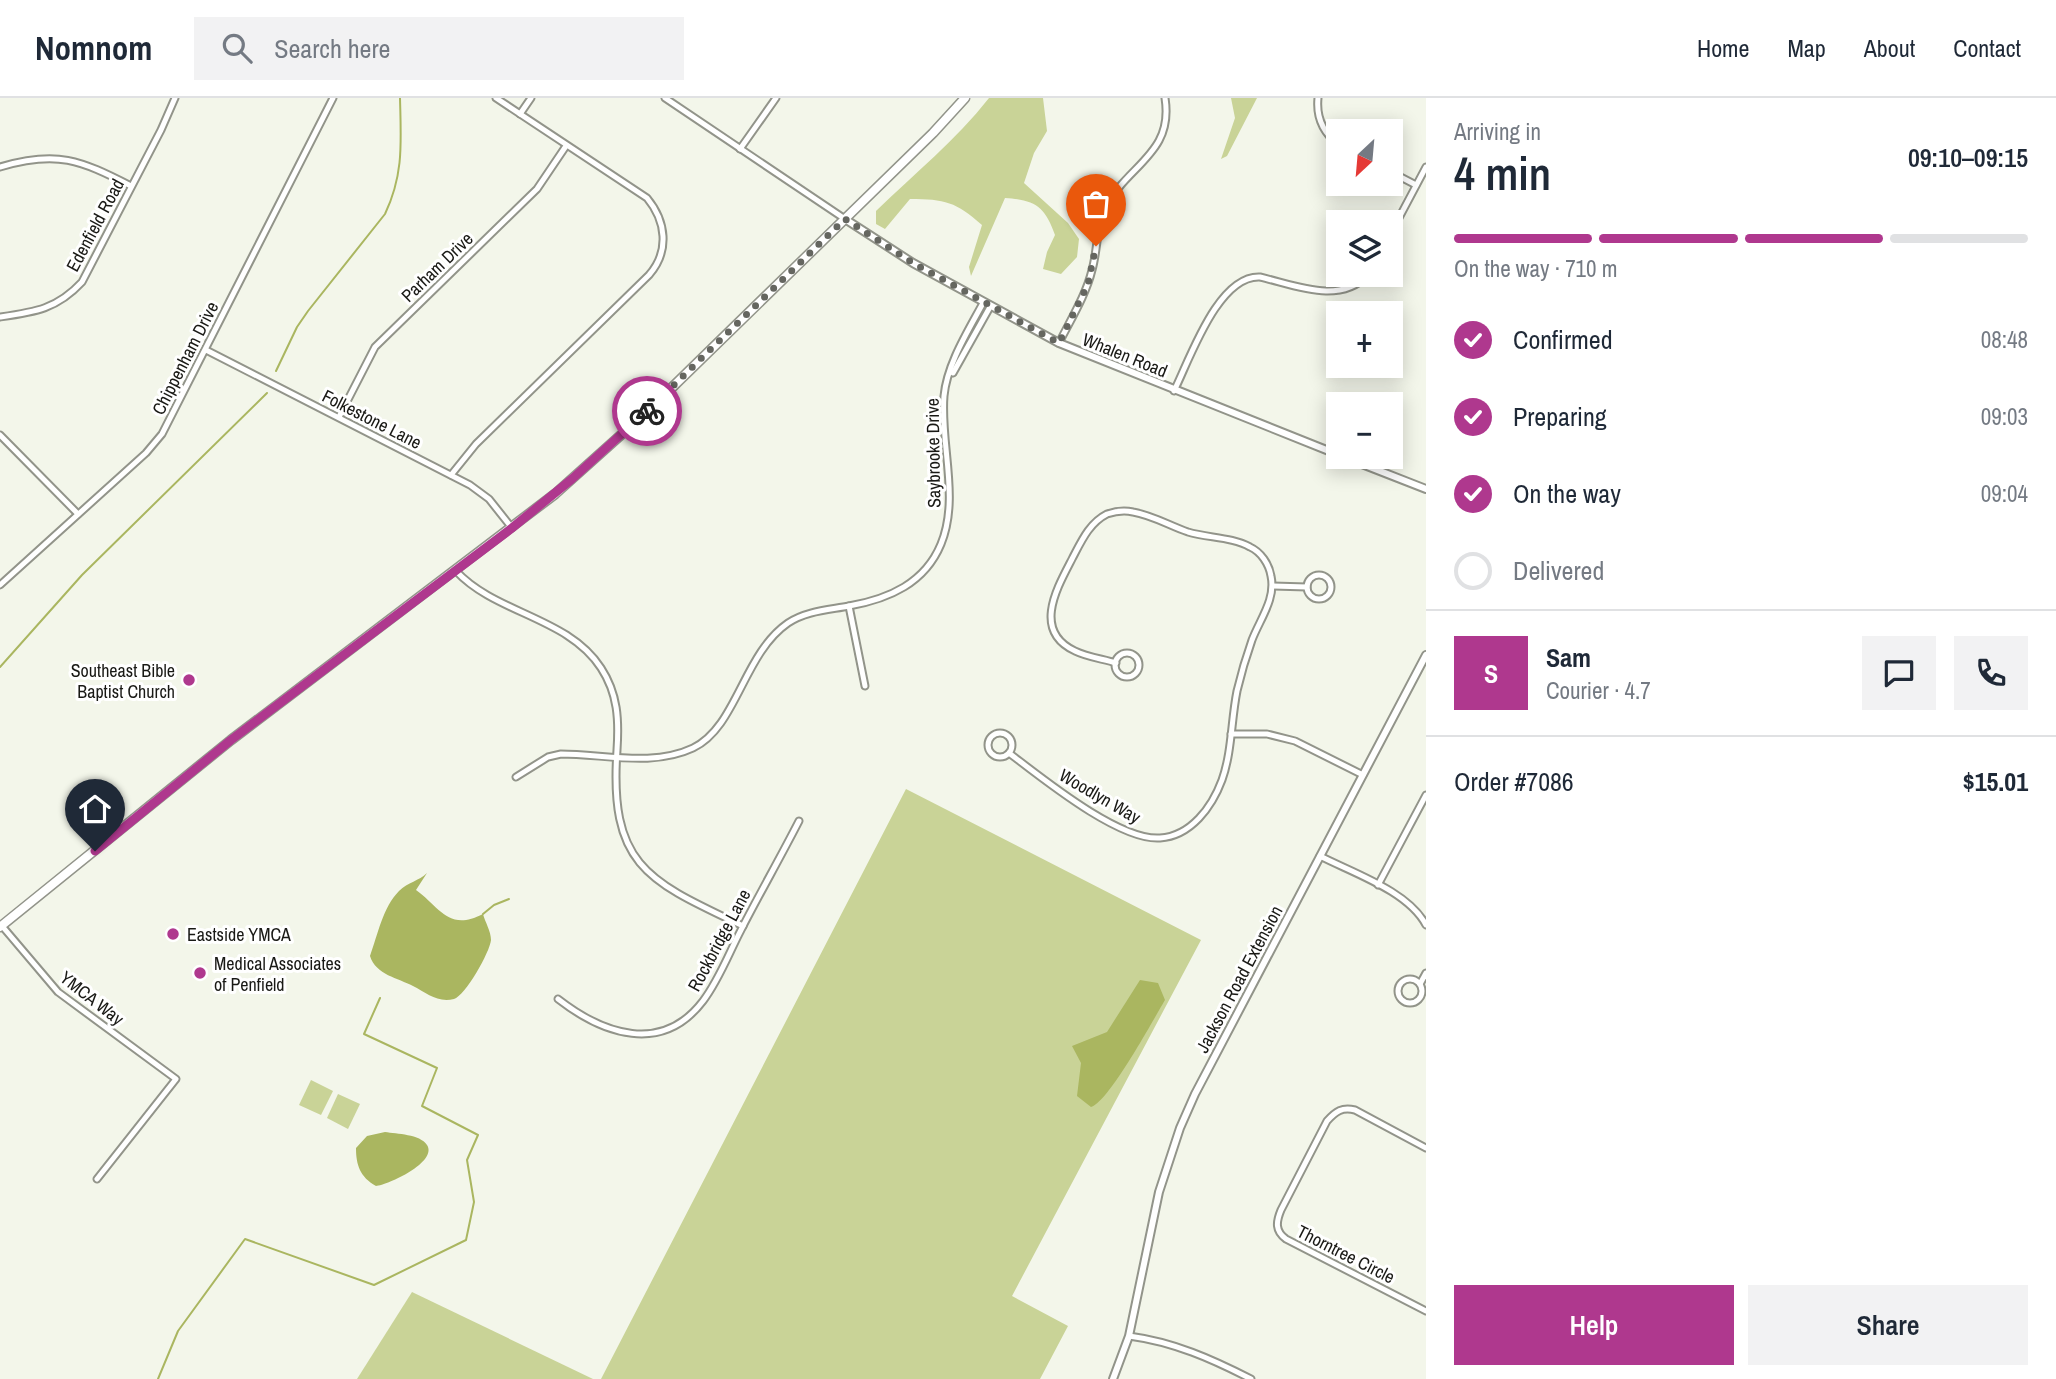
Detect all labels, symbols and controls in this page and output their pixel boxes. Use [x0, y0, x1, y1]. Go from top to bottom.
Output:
search box [194, 17, 684, 80]
text: Nomnom [35, 26, 152, 70]
icon: search [218, 29, 256, 67]
text: Search here [274, 31, 390, 66]
text: Home [1697, 32, 1749, 64]
text: Map [1787, 32, 1826, 64]
text: About [1864, 32, 1915, 64]
text: Contact [1953, 32, 2021, 64]
text: Arriving in [1454, 116, 1541, 147]
north arrow [1326, 119, 1404, 196]
map controls [1326, 119, 1403, 469]
text: 09:10–09:15 [1908, 140, 2028, 175]
text: 4 min [1454, 142, 1551, 204]
street label: Edenfield Road [60, 174, 130, 276]
pin [1066, 174, 1126, 246]
icon: bag [1077, 185, 1115, 223]
button: layers [1326, 210, 1403, 287]
street label: Parham Drive [396, 226, 478, 308]
text: On the way · 710 m [1454, 253, 1618, 284]
street label: Chippenham Drive [146, 297, 224, 419]
button: + [1326, 301, 1403, 378]
icon: check [1454, 321, 1492, 359]
text: Confirmed [1513, 322, 1613, 357]
text: 08:48 [1981, 324, 2028, 355]
street label: Whalen Road [1079, 327, 1171, 383]
courier [612, 376, 682, 446]
street label: Folkestone Lane [318, 383, 426, 455]
icon: bike [628, 392, 666, 430]
button: − [1326, 392, 1403, 469]
street label: Saybrooke Drive [920, 398, 946, 508]
icon: check [1454, 398, 1492, 436]
text: Preparing [1513, 399, 1607, 434]
text: 09:03 [1981, 401, 2028, 432]
icon: check [1454, 475, 1492, 513]
text: On the way [1513, 476, 1621, 511]
text: 09:04 [1981, 478, 2028, 509]
text: Delivered [1513, 553, 1604, 588]
button: chat [1862, 636, 1936, 710]
button: phone [1954, 636, 2028, 710]
text: Sam [1546, 640, 1591, 675]
text: S [1484, 656, 1498, 691]
place label: Southeast Bible Baptist Church [71, 658, 175, 704]
marker: Southeast Bible Baptist Church [181, 672, 197, 688]
text: Courier · 4.7 [1546, 675, 1651, 706]
street label: Woodlyn Way [1055, 763, 1146, 830]
text: Order #7086 [1454, 764, 1574, 799]
text: $15.01 [1963, 764, 2028, 799]
pin [65, 779, 125, 851]
icon: home [76, 790, 114, 828]
street label: Rockbridge Lane [682, 885, 756, 995]
street label: Jackson Road Extension [1190, 901, 1288, 1057]
place label: Eastside YMCA [187, 922, 291, 947]
marker: Eastside YMCA [165, 926, 181, 942]
place label: Medical Associates of Penfield [214, 951, 341, 997]
street label: YMCA Way [55, 965, 130, 1031]
marker: Medical Associates of Penfield [192, 965, 208, 981]
street label: Thorntree Circle [1293, 1219, 1399, 1289]
button: Help [1454, 1285, 1734, 1365]
button: Share [1748, 1285, 2028, 1365]

